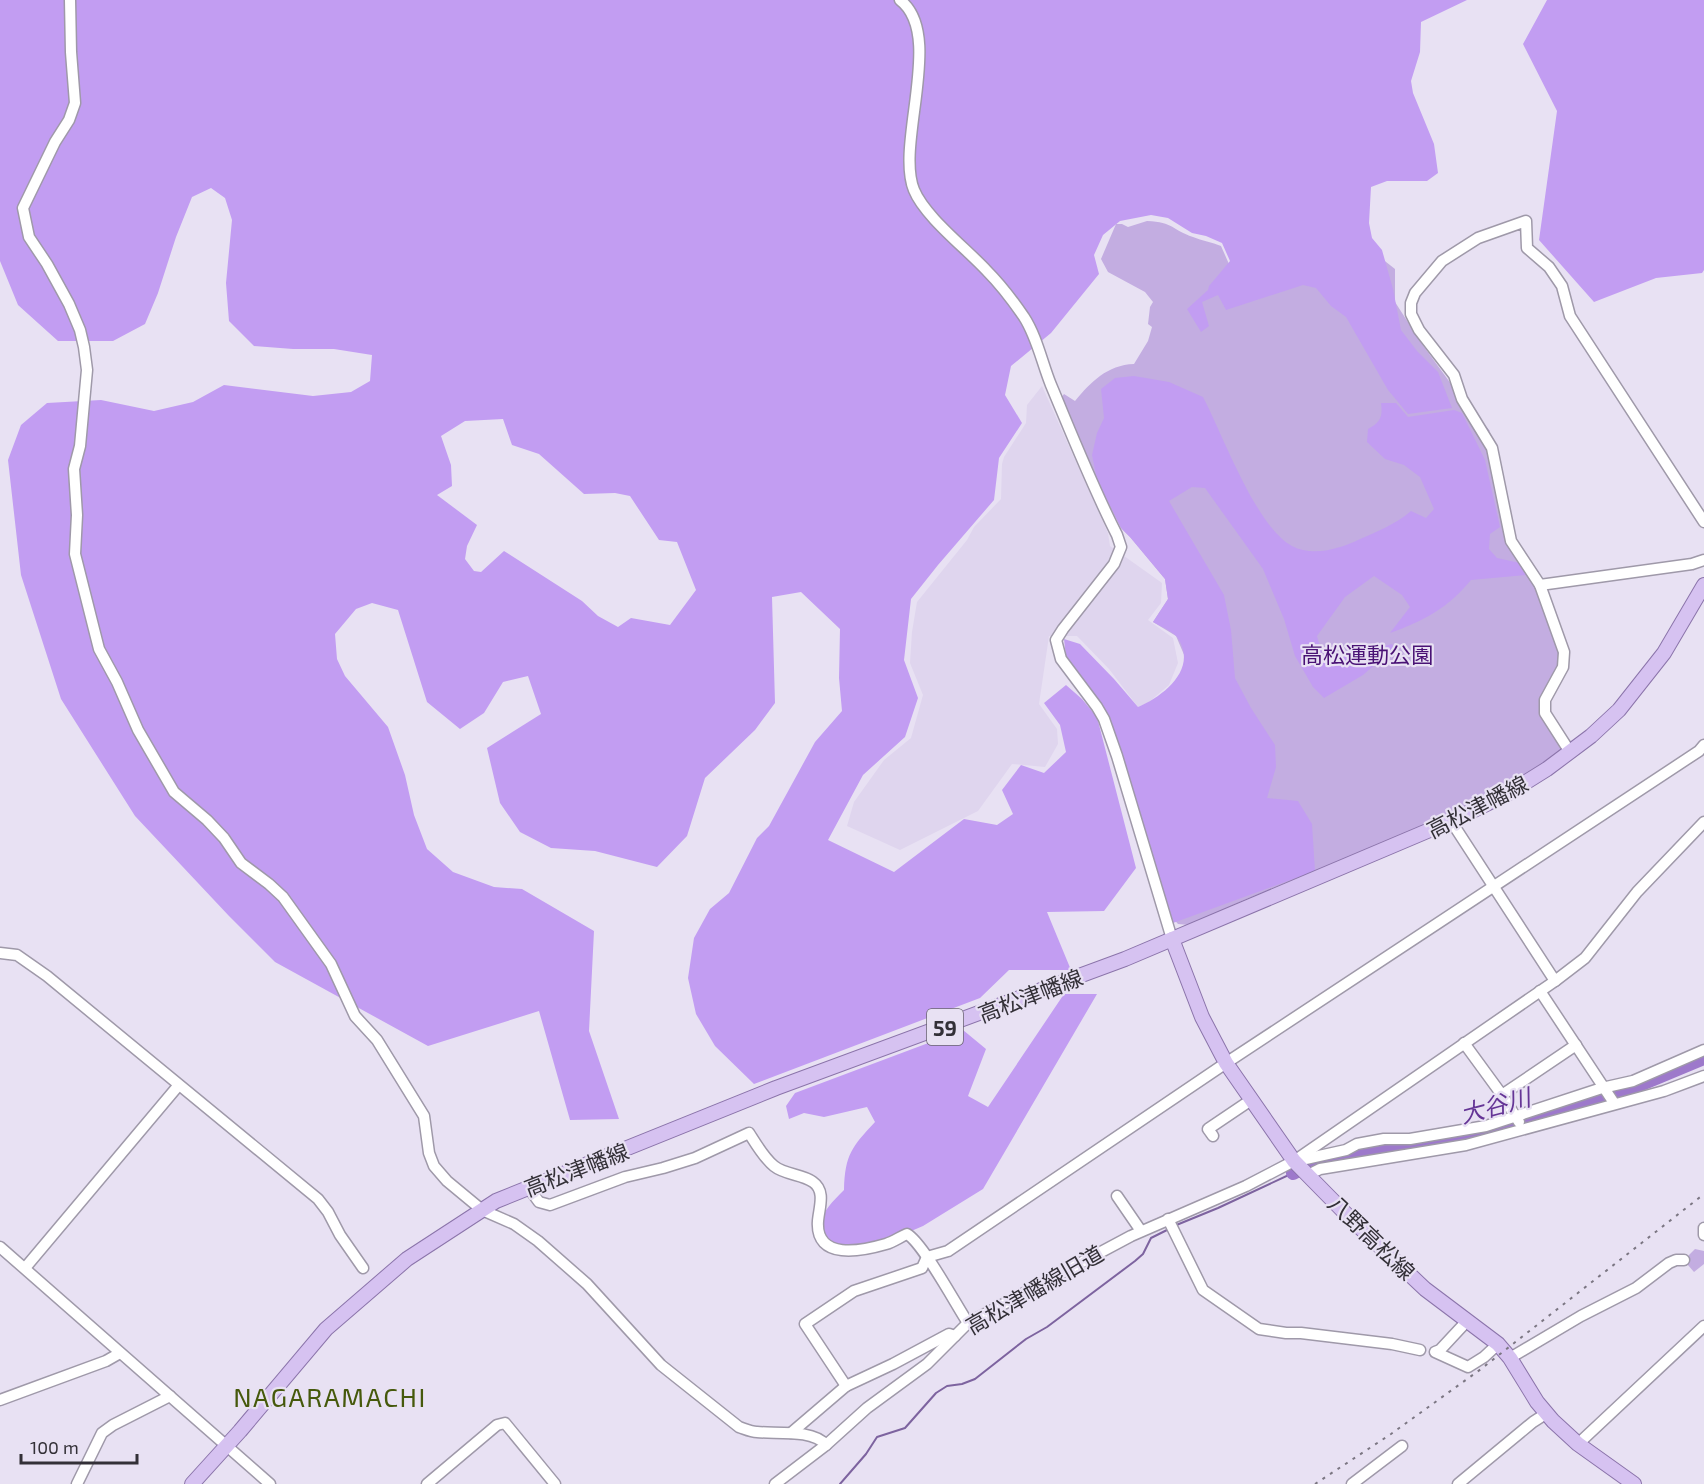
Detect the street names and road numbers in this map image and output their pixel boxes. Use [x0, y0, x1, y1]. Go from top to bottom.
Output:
street label: 高松津幡線 [1422, 769, 1532, 843]
street label: 高松津幡線 [974, 963, 1086, 1027]
road number: 59 [927, 1009, 963, 1045]
street label: 高松津幡線 [520, 1137, 632, 1201]
street label: 八野高松線 [1323, 1189, 1421, 1285]
street label: 高松津幡線旧道 [961, 1239, 1107, 1339]

